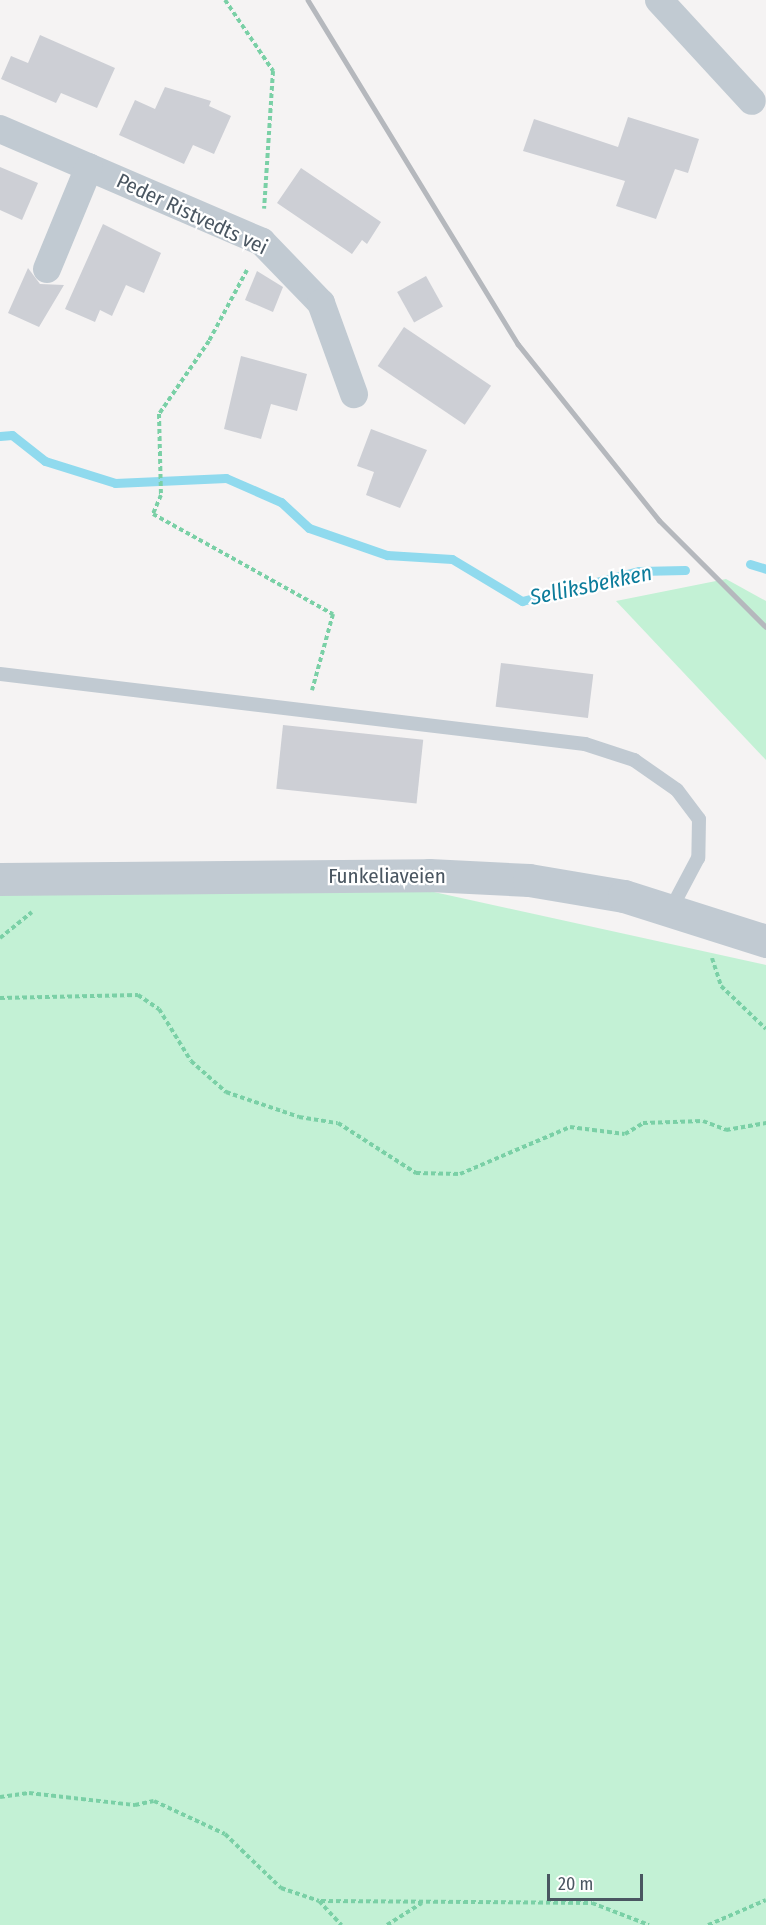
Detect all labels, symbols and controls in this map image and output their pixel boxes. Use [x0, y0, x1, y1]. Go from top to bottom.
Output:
street label: Peder Ristvedts vei [112, 168, 272, 260]
water label: Selliksbekken [528, 559, 654, 611]
street label: Funkeliaveien [328, 863, 446, 889]
scale bar [550, 1862, 646, 1900]
text: 20 m [558, 1873, 593, 1895]

